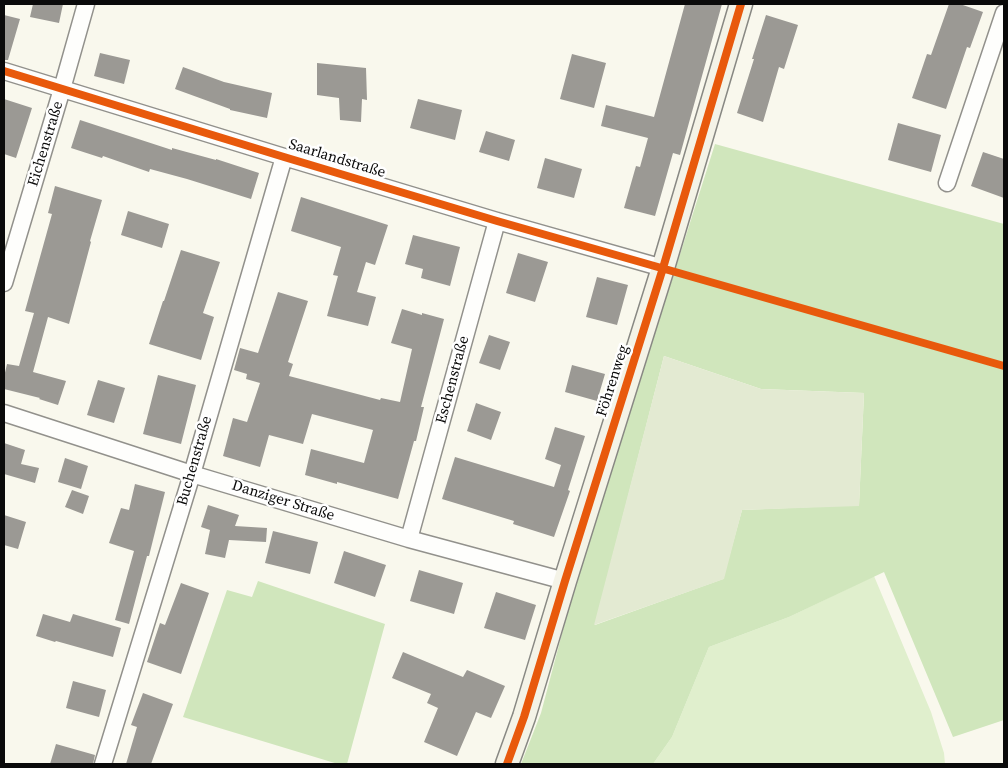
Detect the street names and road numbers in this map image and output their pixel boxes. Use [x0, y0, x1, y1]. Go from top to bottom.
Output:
street label: Eichenstraße [25, 99, 67, 189]
street label: Saarlandstraße [286, 136, 388, 182]
street label: Eschenstraße [433, 334, 473, 426]
street label: Föhrenweg [593, 343, 633, 419]
street label: Buchenstraße [174, 414, 216, 508]
street label: Danziger Straße [229, 477, 337, 525]

